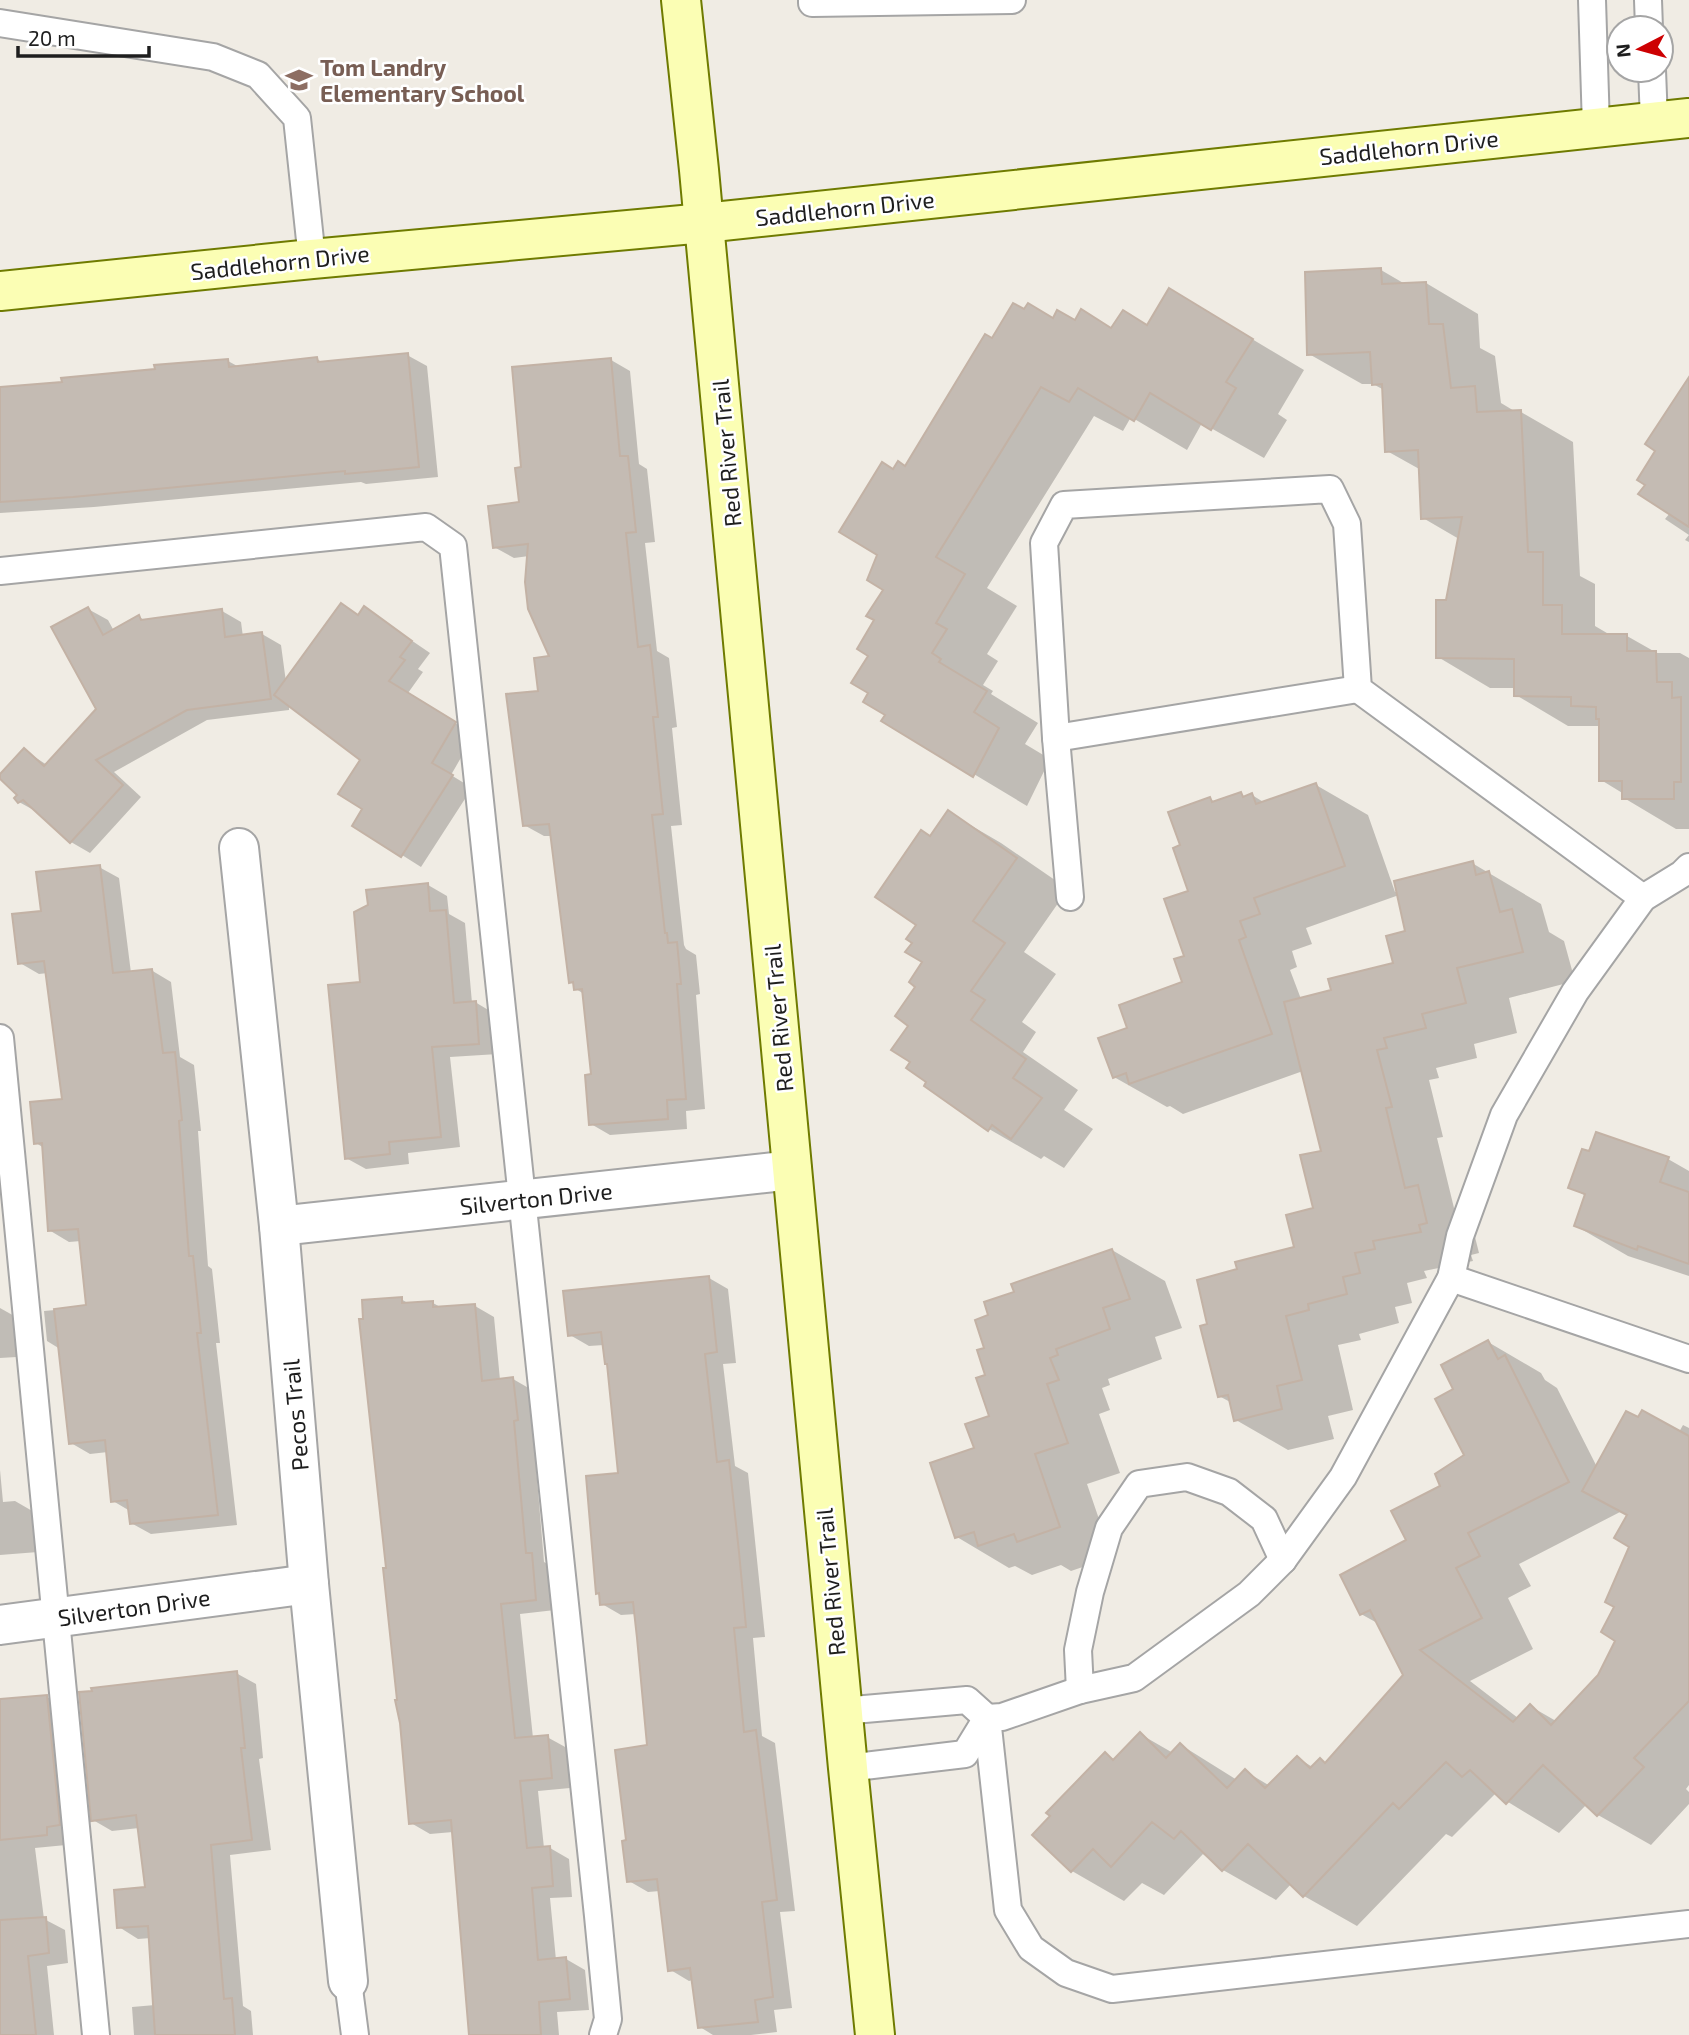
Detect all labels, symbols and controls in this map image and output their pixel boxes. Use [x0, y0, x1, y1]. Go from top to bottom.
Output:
scale bar [18, 14, 149, 58]
north arrow [1605, 14, 1675, 84]
text: 20 m [28, 25, 76, 50]
text: N [1610, 43, 1635, 59]
place label: Tom Landry Elementary School [320, 53, 525, 107]
school or university icon: Tom Landry Elementary School [284, 65, 314, 95]
street label: Saddlehorn Drive [1318, 124, 1500, 170]
street label: Saddlehorn Drive [754, 185, 936, 231]
street label: Saddlehorn Drive [189, 239, 371, 285]
street label: Red River Trail [706, 378, 746, 528]
street label: Red River Trail [758, 943, 798, 1093]
street label: Silverton Drive [458, 1176, 614, 1220]
street label: Pecos Trail [276, 1358, 314, 1472]
street label: Red River Trail [810, 1507, 850, 1657]
street label: Silverton Drive [56, 1582, 212, 1632]

